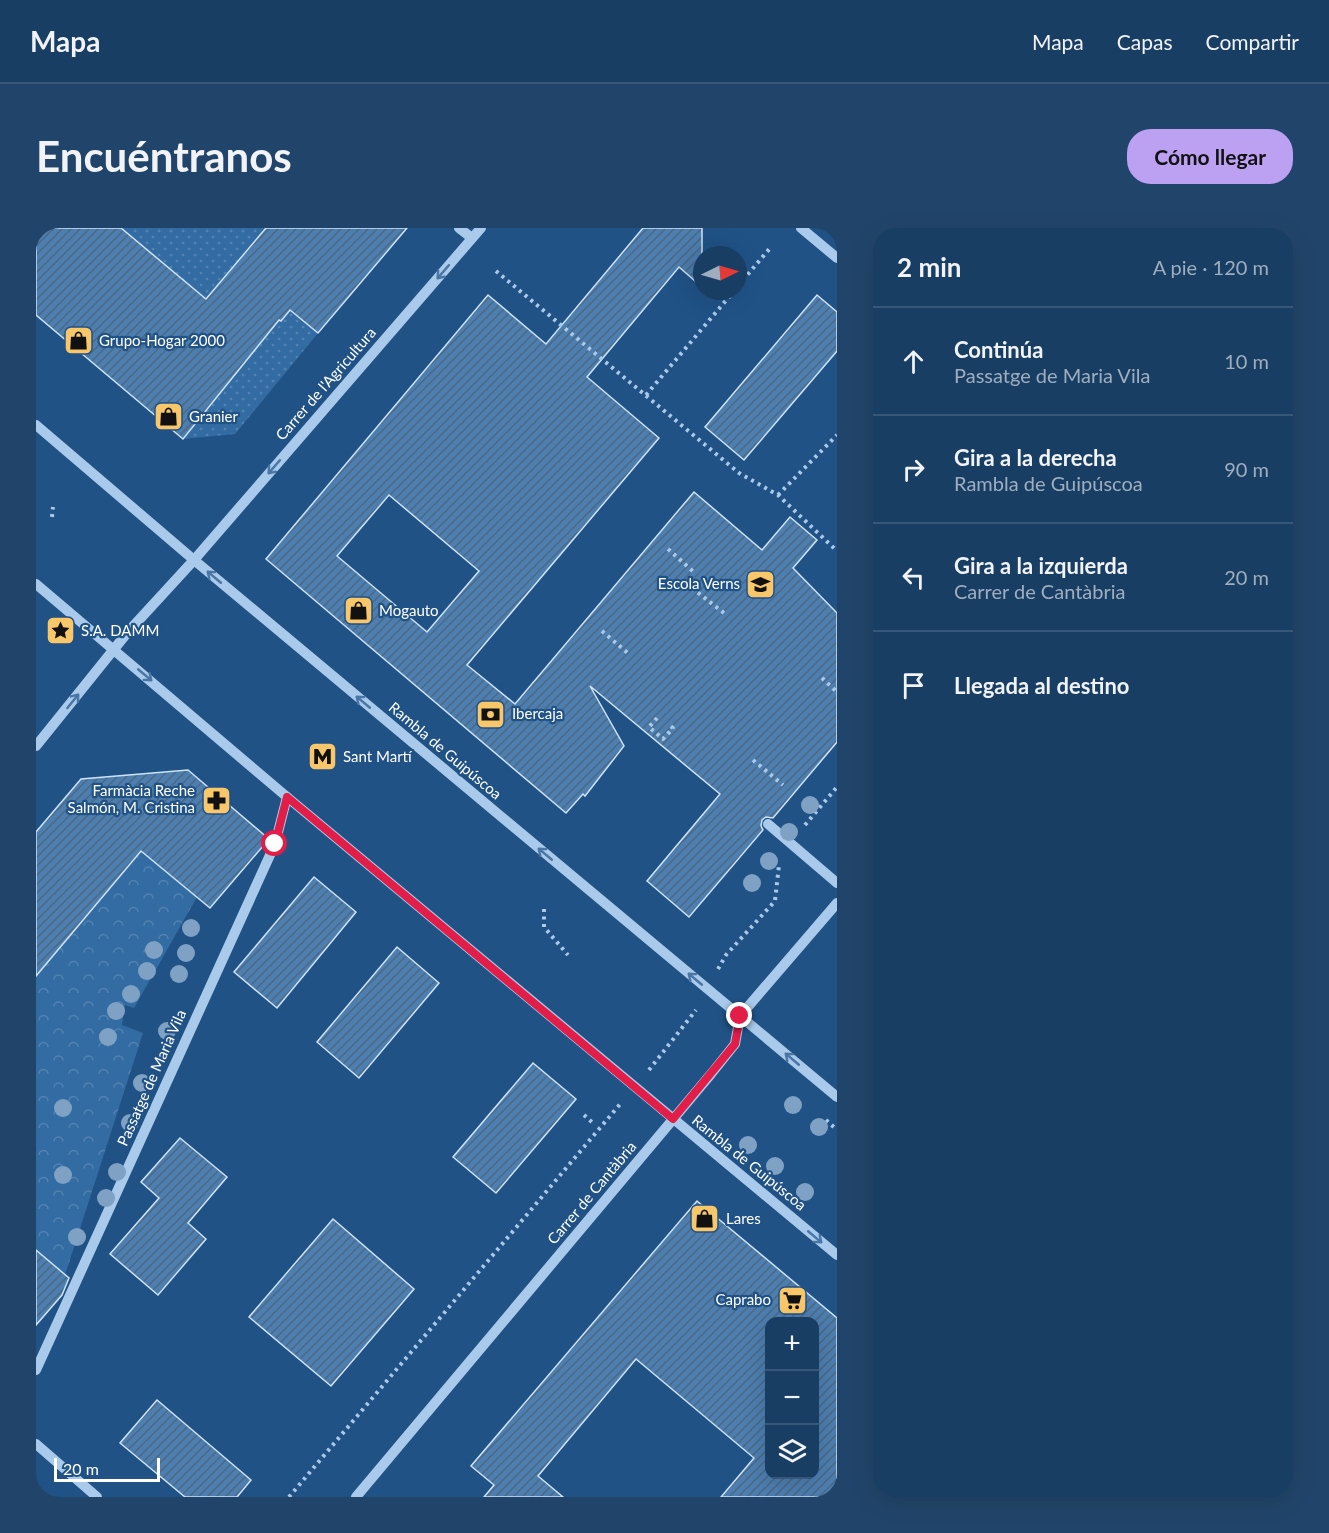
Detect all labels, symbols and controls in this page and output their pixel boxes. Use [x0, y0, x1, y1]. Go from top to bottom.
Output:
text: Mapa [30, 24, 100, 58]
text: Mapa [1032, 29, 1084, 54]
text: Capas [1117, 29, 1173, 54]
text: Compartir [1206, 29, 1299, 54]
button: Cómo llegar [1127, 129, 1293, 184]
text: Encuéntranos [36, 131, 292, 181]
north arrow [693, 246, 747, 300]
text: 2 min [897, 251, 961, 283]
text: A pie · 120 m [1153, 255, 1269, 279]
one-way arrow [436, 264, 450, 279]
street label: Carrer de l'Agricultura [271, 323, 379, 443]
shop icon: Grupo-Hogar 2000 [62, 325, 94, 357]
place label: Grupo-Hogar 2000 [99, 331, 225, 349]
text: Continúa [954, 336, 1043, 363]
icon: ahead [897, 345, 930, 378]
text: 10 m [1224, 349, 1269, 373]
text: Passatge de Maria Vila [954, 363, 1150, 387]
shop icon: Granier [152, 401, 184, 433]
place label: Granier [189, 407, 239, 425]
text: Gira a la derecha [954, 444, 1117, 471]
icon: right [897, 453, 930, 486]
text: 90 m [1224, 457, 1269, 481]
one-way arrow [267, 459, 281, 474]
text: Rambla de Guipúscoa [954, 471, 1143, 495]
text: Gira a la izquierda [954, 552, 1128, 579]
icon: left [897, 561, 930, 594]
text: 20 m [1224, 565, 1269, 589]
school or university icon: Escola Verns [745, 568, 777, 600]
one-way arrow [206, 570, 222, 583]
place label: Escola Verns [658, 574, 740, 592]
text: Carrer de Cantàbria [954, 579, 1126, 603]
shop icon: Mogauto [342, 595, 374, 627]
place label: Mogauto [379, 601, 439, 619]
place icon: S.A. DAMM [44, 615, 76, 647]
place label: S.A. DAMM [81, 621, 159, 639]
one-way arrow [137, 668, 152, 682]
icon: arrive [897, 669, 930, 702]
text: Llegada al destino [954, 672, 1130, 699]
one-way arrow [67, 693, 80, 709]
one-way arrow [356, 695, 371, 709]
street label: Rambla de Guipúscoa [386, 698, 506, 803]
bank icon: Ibercaja [475, 698, 507, 730]
place label: Ibercaja [512, 704, 563, 722]
metro station icon: Sant Martí [306, 741, 338, 773]
place label: Sant Martí [343, 747, 413, 765]
place label: Farmàcia Reche Salmón, M. Cristina [68, 781, 195, 816]
pharmacy icon: Farmàcia Reche Salmón, M. Cristina [200, 784, 232, 816]
route start [261, 830, 287, 856]
one-way arrow [537, 847, 553, 860]
one-way arrow [688, 972, 703, 986]
route end [726, 1002, 752, 1028]
street label: Passatge de Maria Vila [113, 1007, 189, 1149]
one-way arrow [784, 1053, 800, 1066]
street label: Rambla de Guipúscoa [689, 1111, 810, 1214]
street label: Carrer de Cantàbria [543, 1137, 639, 1247]
shop icon: Lares [689, 1203, 721, 1235]
place label: Lares [726, 1209, 761, 1227]
one-way arrow [807, 1230, 823, 1243]
supermarket icon: Caprabo [776, 1284, 808, 1316]
place label: Caprabo [715, 1290, 771, 1308]
map controls [765, 1317, 819, 1479]
button: + [765, 1317, 819, 1371]
button: − [765, 1371, 819, 1425]
button: layers [765, 1425, 819, 1479]
scale bar [54, 1455, 160, 1482]
text: 20 m [63, 1459, 99, 1478]

